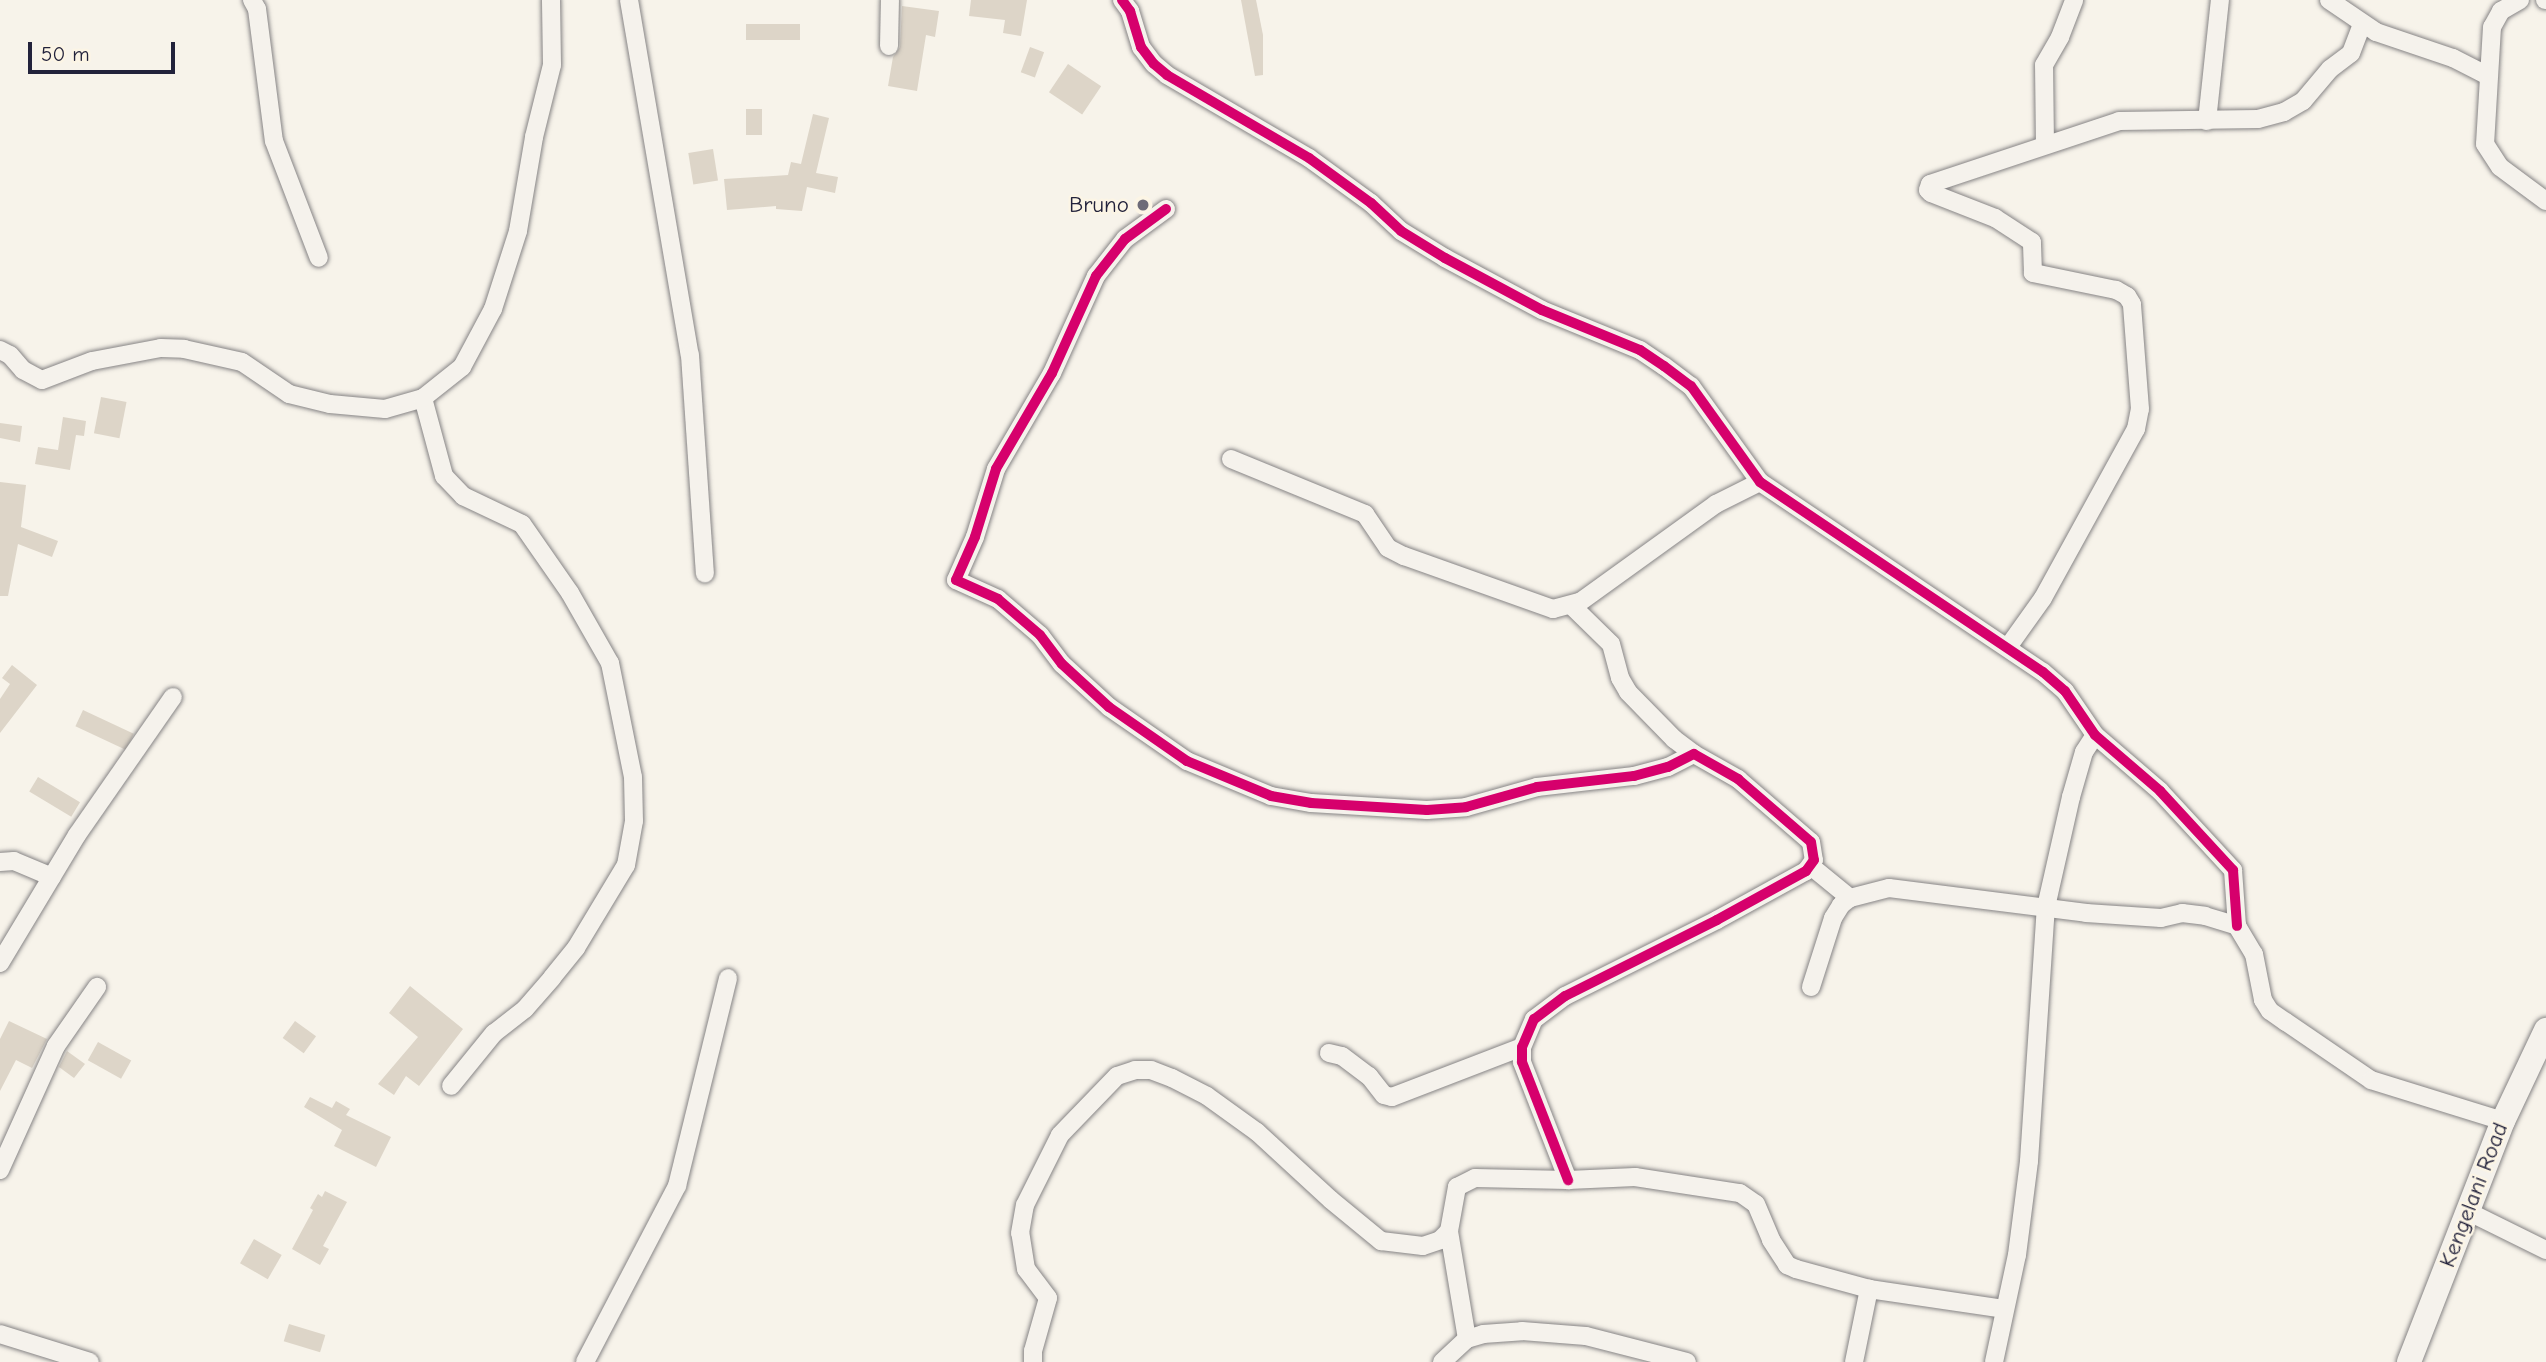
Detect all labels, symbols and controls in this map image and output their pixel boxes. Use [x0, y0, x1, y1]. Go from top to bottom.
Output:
scale bar [32, 28, 178, 72]
text: 50 m [41, 42, 90, 66]
place label: Bruno [1069, 191, 1129, 219]
marker: Bruno [1135, 197, 1151, 213]
street label: Kengelani Road [2434, 1119, 2514, 1271]

